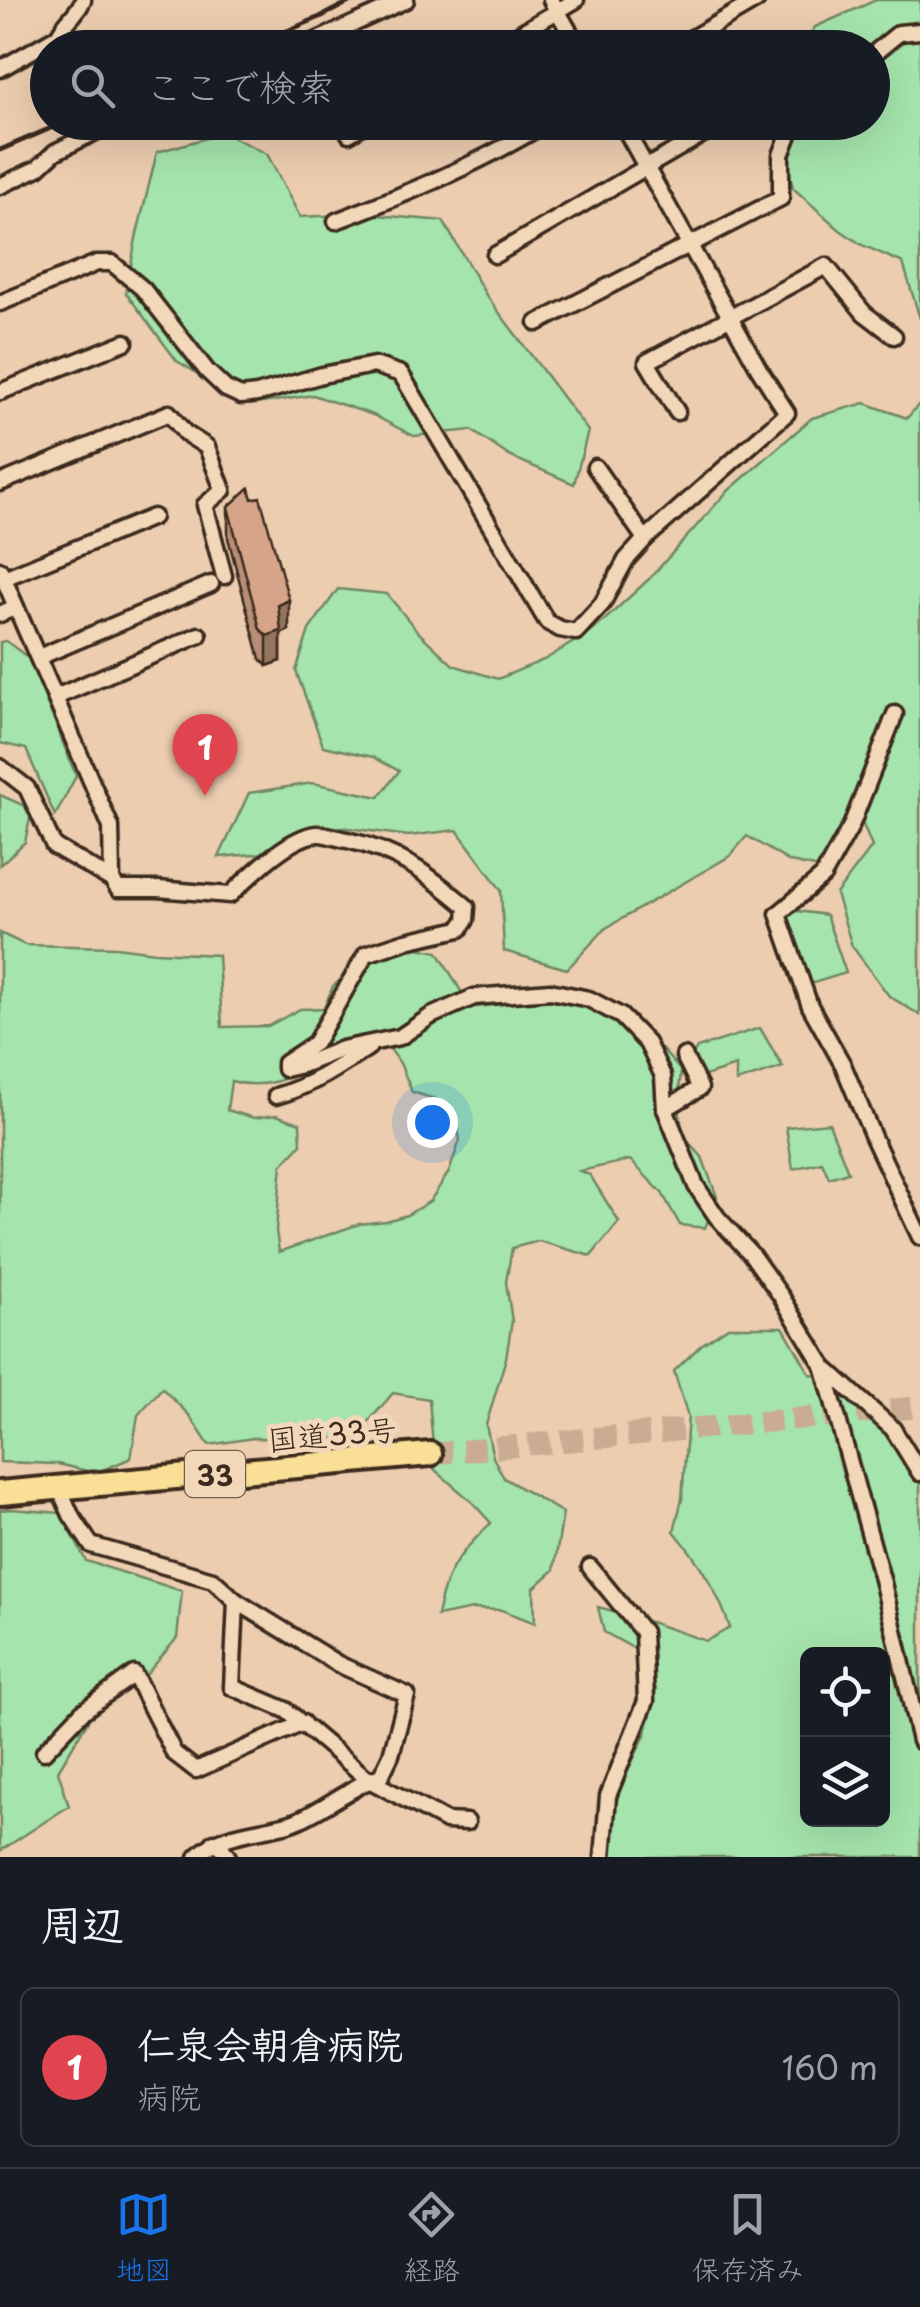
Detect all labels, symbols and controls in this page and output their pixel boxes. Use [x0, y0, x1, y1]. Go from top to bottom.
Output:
search box [30, 30, 890, 140]
text: ここで検索 [145, 57, 335, 114]
icon: search [65, 58, 120, 113]
pin: 1 [172, 714, 238, 796]
your location [407, 1097, 458, 1148]
street label: 国道33号 [266, 1405, 398, 1461]
road number: 33 [185, 1451, 245, 1497]
map controls [800, 1647, 890, 1827]
button: locate [800, 1647, 890, 1737]
button: layers [800, 1737, 890, 1827]
text: 周辺 [40, 1891, 124, 1954]
text: 仁泉会朝倉病院 [137, 2015, 403, 2072]
text: 1 [67, 2043, 82, 2091]
text: 160 m [782, 2043, 878, 2091]
text: 病院 [137, 2072, 201, 2120]
tab: 地図 [116, 2187, 172, 2290]
tab: 経路 [404, 2187, 460, 2290]
tab: 保存済み [692, 2187, 804, 2290]

